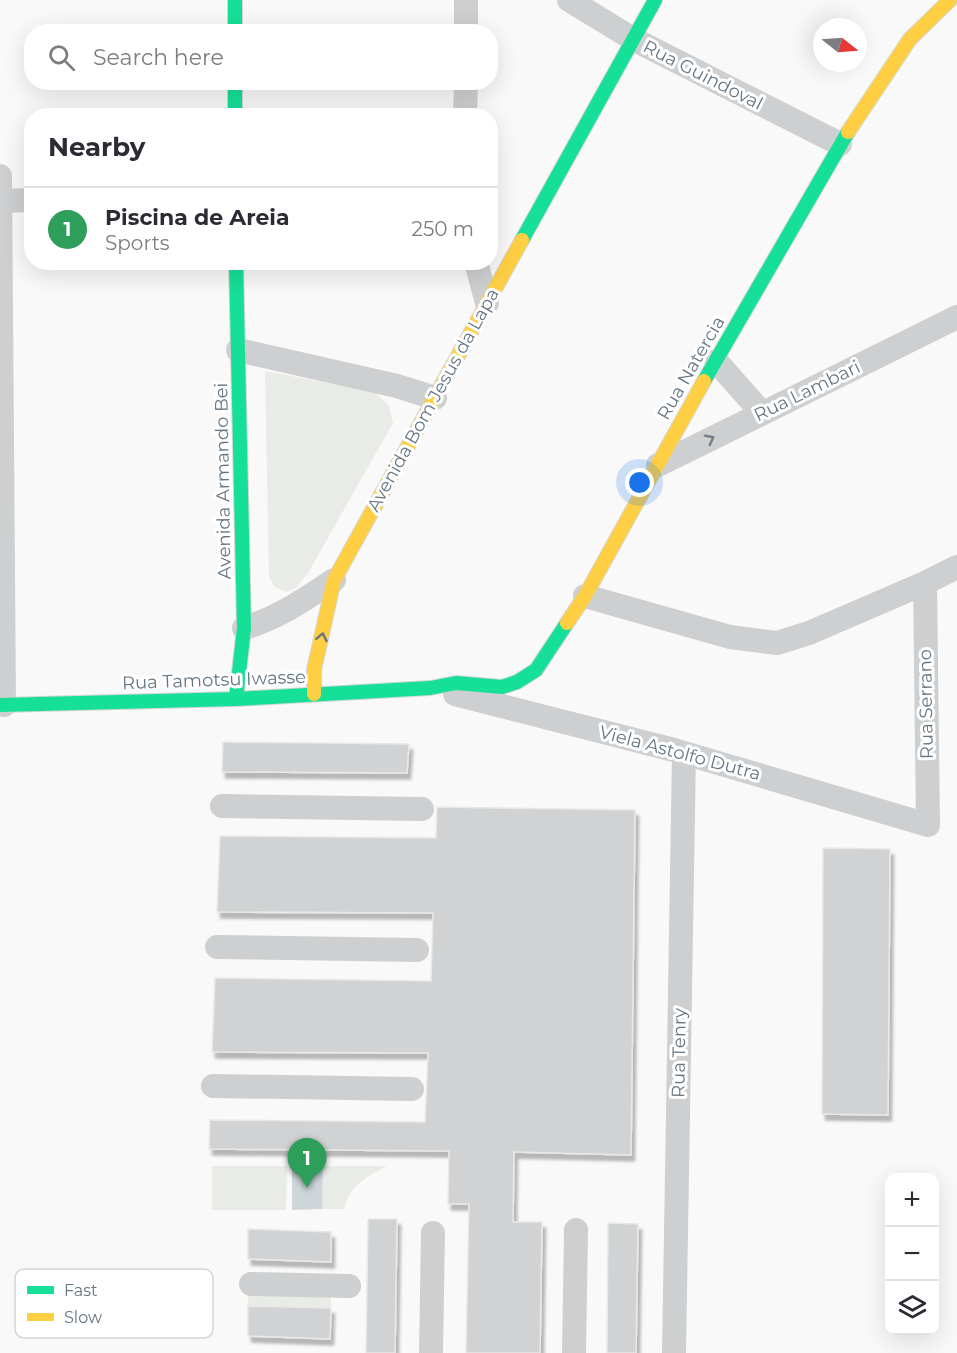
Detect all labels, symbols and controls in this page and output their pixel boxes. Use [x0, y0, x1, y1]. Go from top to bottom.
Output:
north arrow [813, 18, 867, 72]
search box [24, 24, 498, 90]
street label: Rua Guindoval [639, 35, 767, 115]
icon: search [45, 41, 78, 74]
text: Search here [93, 44, 224, 71]
text: Nearby [48, 131, 145, 163]
text: Piscina de Areia [105, 204, 290, 231]
text: 1 [64, 217, 71, 241]
text: 250 m [412, 217, 474, 241]
text: Sports [105, 231, 170, 255]
street label: Avenida Bom Jesus da Lapa [362, 285, 504, 515]
street label: Rua Natercia [652, 312, 730, 424]
street label: Rua Lambari [750, 356, 864, 426]
street label: Avenida Armando Bei [210, 382, 236, 580]
one-way arrow [704, 435, 714, 446]
your location [625, 468, 654, 497]
one-way arrow [315, 632, 328, 642]
street label: Rua Serrano [914, 649, 938, 759]
street label: Rua Tamotsu Iwasse [122, 666, 307, 694]
street label: Viela Astolfo Dutra [597, 721, 763, 785]
street label: Rua Tenry [667, 1008, 691, 1098]
pin: 1 [288, 1138, 326, 1188]
map controls [885, 1173, 939, 1335]
button: + [885, 1173, 939, 1227]
button: − [885, 1227, 939, 1281]
legend [15, 1269, 213, 1338]
text: Fast [64, 1281, 98, 1300]
button: layers [885, 1281, 939, 1335]
text: Slow [64, 1308, 102, 1327]

